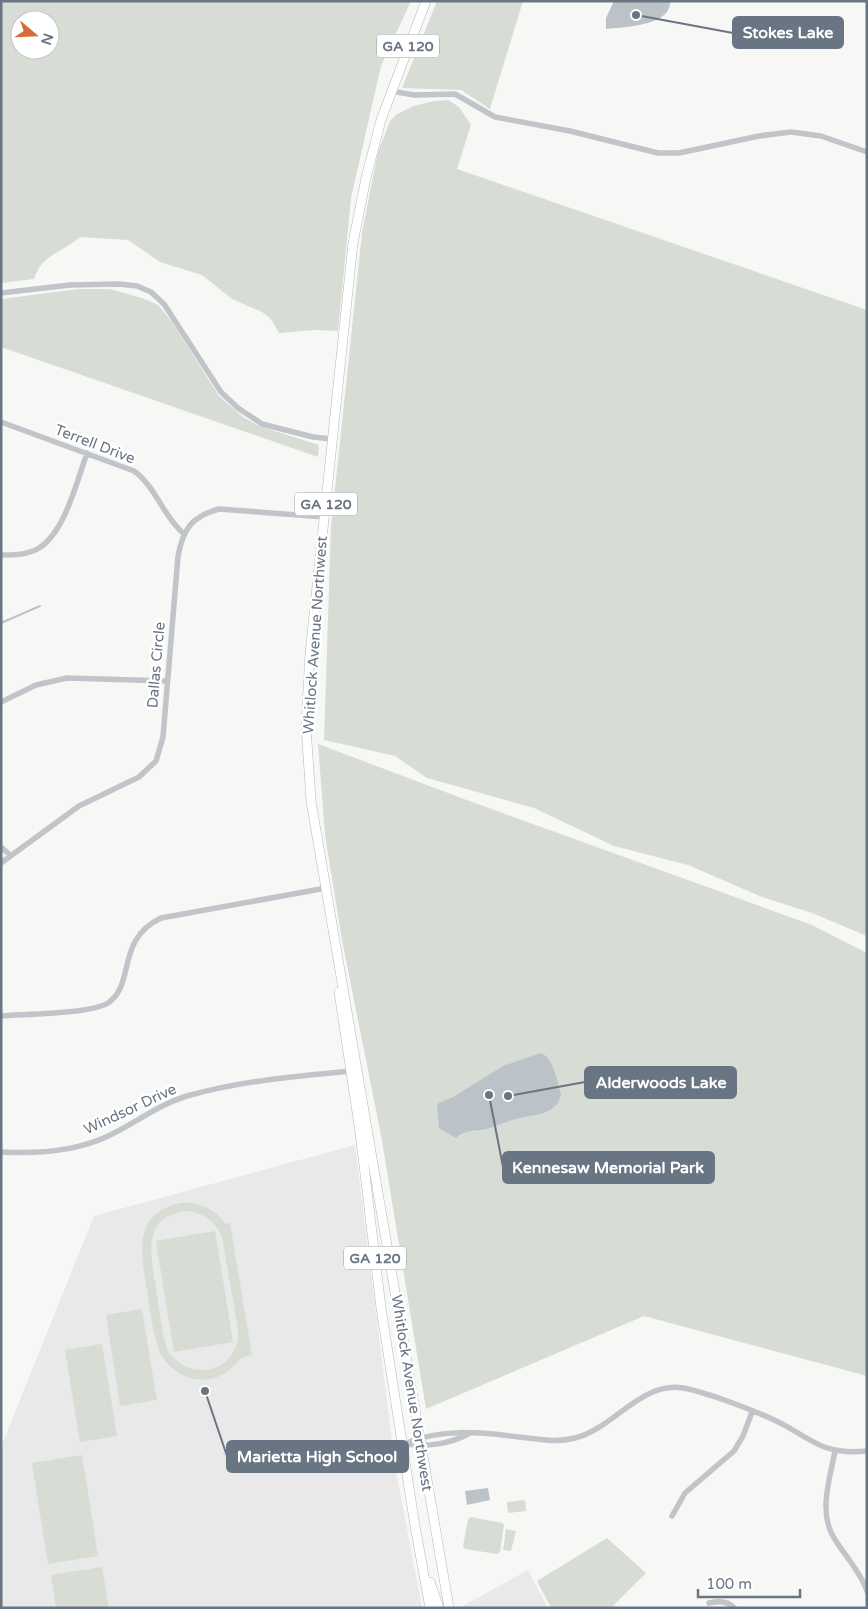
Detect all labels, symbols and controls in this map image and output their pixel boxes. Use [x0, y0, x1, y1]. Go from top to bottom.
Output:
north arrow [10, 10, 60, 60]
callout: Stokes Lake [733, 17, 843, 48]
text: Stokes Lake [743, 23, 833, 43]
text: N [37, 31, 57, 47]
road number: GA 120 [377, 34, 439, 58]
street label: Terrell Drive [52, 420, 138, 468]
road number: GA 120 [295, 492, 357, 516]
street label: Whitlock Avenue Northwest [299, 535, 331, 735]
street label: Dallas Circle [143, 621, 169, 709]
callout: Alderwoods Lake [585, 1067, 736, 1098]
text: Alderwoods Lake [596, 1073, 726, 1093]
street label: Windsor Drive [81, 1080, 179, 1138]
callout: Kennesaw Memorial Park [503, 1152, 714, 1183]
text: Kennesaw Memorial Park [512, 1158, 704, 1178]
road number: GA 120 [344, 1246, 406, 1270]
street label: Whitlock Avenue Northwest [388, 1293, 436, 1493]
callout: Marietta High School [227, 1441, 408, 1472]
text: Marietta High School [237, 1447, 397, 1467]
scale bar [698, 1566, 800, 1598]
text: 100 m [706, 1575, 752, 1593]

